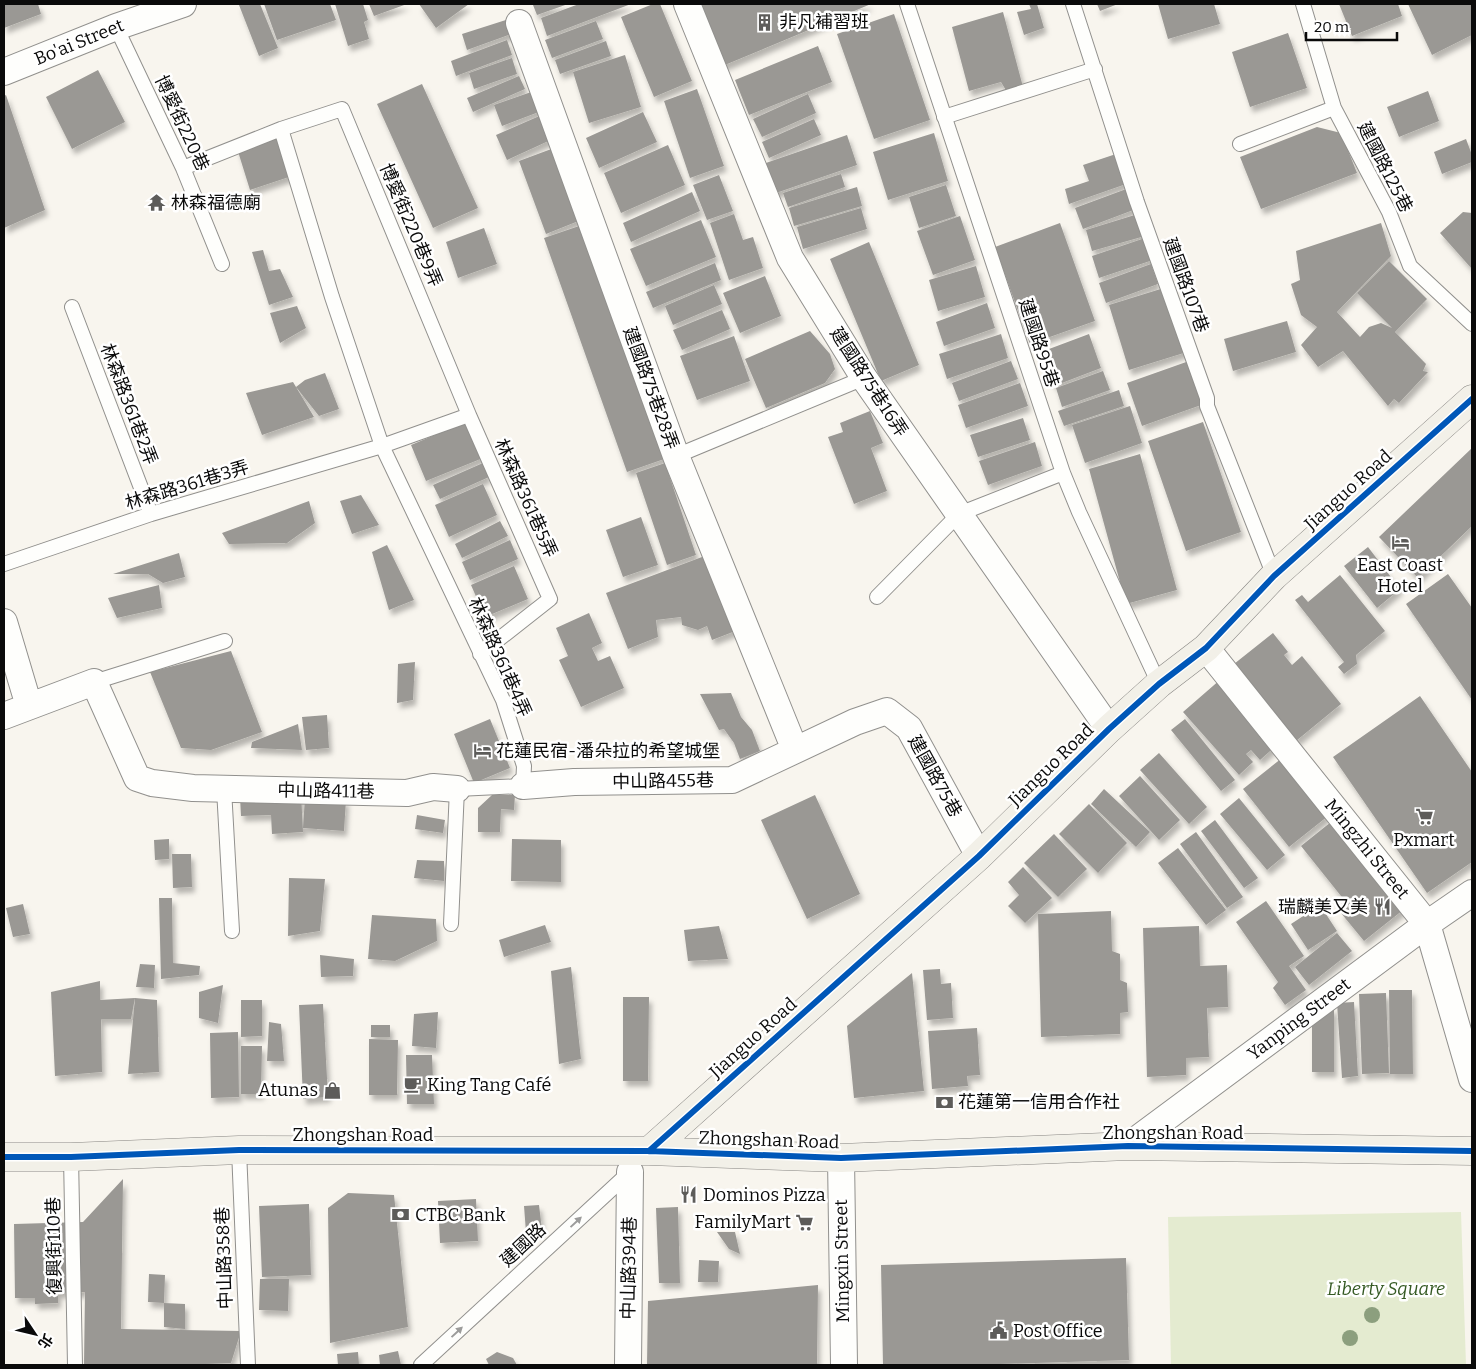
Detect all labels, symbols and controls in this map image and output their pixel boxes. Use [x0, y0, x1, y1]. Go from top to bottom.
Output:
scale bar [1306, 10, 1397, 42]
place label: 非凡補習班 [779, 11, 869, 33]
building icon: 非凡補習班 [755, 12, 775, 32]
street label: Bo'ai Street [31, 14, 127, 70]
text: 20 m [1314, 18, 1350, 36]
street label: 博愛街220巷 [150, 72, 214, 174]
street label: 建國路125巷 [1353, 118, 1417, 216]
street label: 博愛街220巷9弄 [375, 160, 447, 290]
place label: 林森福德廟 [171, 192, 261, 214]
temple icon: 林森福德廟 [147, 193, 167, 213]
street label: 建國路107巷 [1159, 234, 1213, 336]
street label: 建國路95巷 [1014, 296, 1064, 390]
street label: 建國路75巷16弄 [825, 323, 913, 441]
street label: 建國路75巷28弄 [619, 324, 683, 452]
street label: 林森路361巷2弄 [96, 340, 162, 468]
street label: 林森路361巷5弄 [490, 435, 562, 561]
street label: Jianguo Road [1299, 445, 1396, 536]
street label: 林森路361巷3弄 [122, 456, 252, 514]
hotel icon: East Coast Hotel [1390, 532, 1410, 552]
place label: East Coast Hotel [1357, 554, 1443, 597]
street label: 林森路361巷4弄 [464, 594, 536, 720]
street label: Jianguo Road [1003, 719, 1098, 812]
street label: 建國路75巷 [903, 731, 967, 821]
place label: 花蓮民宿-潘朵拉的希望城堡 [496, 740, 720, 762]
hotel icon: 花蓮民宿-潘朵拉的希望城堡 [472, 741, 492, 761]
street label: 中山路455巷 [612, 769, 714, 793]
street label: 中山路411巷 [277, 779, 375, 803]
street label: Mingzhi Street [1320, 795, 1414, 904]
supermarket icon: Pxmart [1414, 807, 1434, 827]
place label: Pxmart [1393, 829, 1455, 851]
place label: 瑞麟美又美 [1278, 896, 1368, 918]
restaurant icon: 瑞麟美又美 [1372, 897, 1392, 917]
street label: Yanping Street [1243, 973, 1355, 1065]
street label: Jianguo Road [704, 993, 801, 1084]
place label: King Tang Café [427, 1074, 551, 1096]
cafe icon: King Tang Café [403, 1075, 423, 1095]
place label: Atunas [258, 1079, 318, 1101]
shop icon: Atunas [322, 1080, 342, 1100]
place label: 花蓮第一信用合作社 [958, 1091, 1120, 1113]
bank icon: 花蓮第一信用合作社 [934, 1092, 954, 1112]
street label: Zhongshan Road [1103, 1122, 1244, 1144]
street label: Zhongshan Road [293, 1124, 434, 1146]
street label: Zhongshan Road [698, 1127, 840, 1153]
place label: Dominos Pizza [703, 1184, 826, 1206]
restaurant icon: Dominos Pizza [679, 1185, 699, 1205]
street label: 復興街110巷 [42, 1197, 66, 1295]
street label: Mingxin Street [830, 1199, 854, 1323]
place label: CTBC Bank [415, 1204, 506, 1226]
bank icon: CTBC Bank [391, 1205, 411, 1225]
street label: 中山路358巷 [211, 1206, 237, 1310]
place label: FamilyMart [695, 1211, 791, 1233]
supermarket icon: FamilyMart [795, 1212, 815, 1232]
one-way arrow [570, 1216, 582, 1228]
street label: 中山路394巷 [617, 1216, 641, 1320]
street label: 建國路 [496, 1219, 550, 1271]
park label: Liberty Square [1327, 1278, 1445, 1300]
north arrow [10, 1309, 60, 1359]
place label: Post Office [1013, 1320, 1103, 1342]
public building icon: Post Office [989, 1321, 1009, 1341]
one-way arrow [451, 1326, 463, 1338]
text: 北 [34, 1331, 56, 1352]

